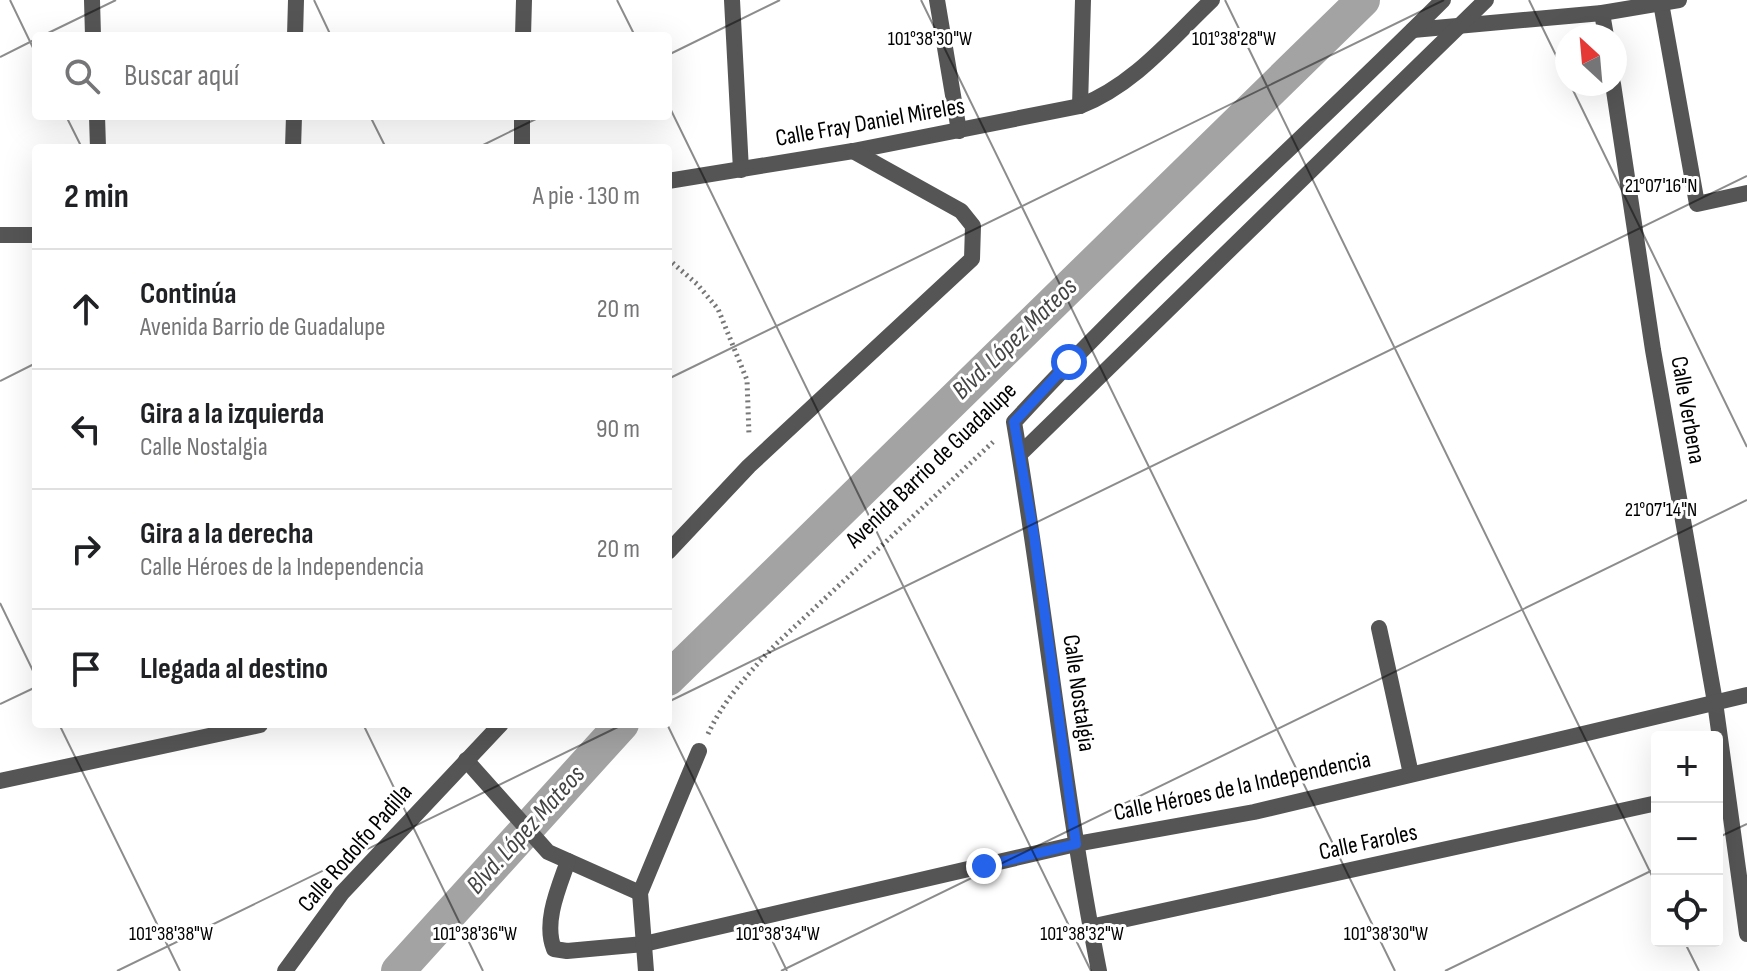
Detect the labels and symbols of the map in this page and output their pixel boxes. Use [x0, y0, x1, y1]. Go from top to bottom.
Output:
north arrow [1555, 24, 1627, 96]
text: 101°38'30"W [888, 27, 972, 51]
text: 101°38'28"W [1192, 27, 1276, 51]
street label: Calle Fray Daniel Mireles [773, 91, 967, 153]
text: 21°07'16"N [1625, 174, 1697, 198]
water label: Blvd. López Mateos [946, 272, 1084, 406]
route start [1051, 344, 1087, 380]
street label: Calle Verbena [1664, 354, 1712, 466]
street label: Avenida Barrio de Guadalupe [839, 376, 1023, 555]
text: 21°07'14"N [1625, 498, 1697, 522]
street label: Calle Nostalgia [1056, 633, 1102, 753]
street label: Calle Héroes de la Independencia [1111, 745, 1373, 827]
water label: Blvd. López Mateos [460, 759, 592, 901]
street label: Calle Rodolfo Padilla [292, 778, 418, 918]
street label: Calle Faroles [1316, 817, 1420, 867]
route end [966, 848, 1002, 884]
text: 101°38'38"W [129, 922, 213, 946]
text: 101°38'36"W [433, 922, 517, 946]
text: 101°38'34"W [736, 922, 820, 946]
text: 101°38'32"W [1040, 922, 1124, 946]
text: 101°38'30"W [1344, 922, 1428, 946]

